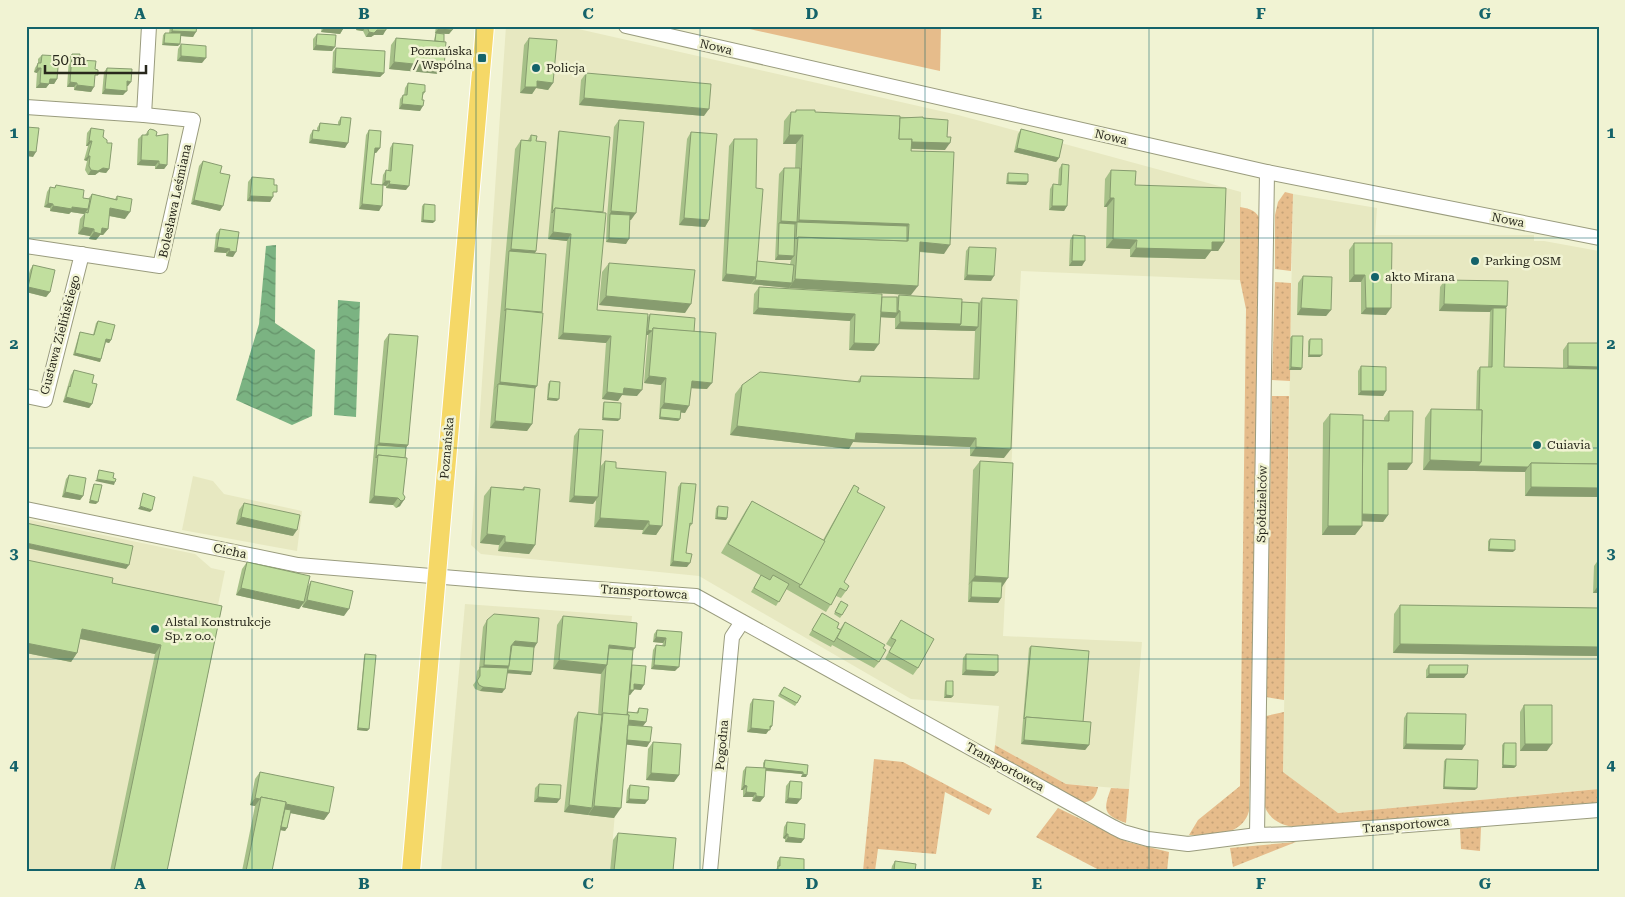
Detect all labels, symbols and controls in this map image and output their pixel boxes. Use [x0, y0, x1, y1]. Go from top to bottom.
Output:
text: A [134, 4, 146, 23]
text: B [358, 4, 370, 23]
text: C [582, 4, 594, 23]
text: D [806, 4, 819, 23]
text: E [1032, 4, 1042, 23]
text: F [1256, 4, 1266, 23]
text: G [1479, 4, 1492, 23]
street label: Nowa [698, 36, 734, 58]
scale bar [45, 42, 146, 74]
place label: Poznańska / Wspólna [410, 44, 472, 72]
text: 50 m [52, 51, 87, 69]
marker: Poznańska / Wspólna [476, 52, 488, 64]
place label: Policja [546, 61, 586, 75]
marker: Policja [530, 62, 542, 74]
text: 1 [10, 123, 19, 142]
text: 1 [1607, 123, 1616, 142]
street label: Nowa [1093, 126, 1129, 148]
street label: Bolesława Leśmiana [156, 142, 194, 259]
street label: Nowa [1491, 210, 1526, 230]
place label: Parking OSM [1485, 254, 1561, 268]
marker: Parking OSM [1469, 255, 1481, 267]
place label: akto Mirana [1385, 270, 1455, 284]
marker: akto Mirana [1369, 271, 1381, 283]
street label: Gustawa Zielińskiego [37, 274, 83, 396]
text: 2 [10, 334, 19, 353]
text: 2 [1607, 334, 1616, 353]
street label: Poznańska [437, 416, 457, 479]
place label: Cuiavia [1547, 438, 1591, 452]
marker: Cuiavia [1531, 439, 1543, 451]
street label: Spółdzielców [1254, 465, 1270, 543]
street label: Cicha [212, 541, 248, 561]
text: 3 [10, 544, 19, 563]
text: 3 [1607, 544, 1616, 563]
street label: Transportowca [600, 582, 689, 602]
place label: Alstal Konstrukcje Sp. z o.o. [165, 615, 271, 643]
marker: Alstal Konstrukcje Sp. z o.o. [149, 623, 161, 635]
street label: Pogodna [713, 719, 731, 771]
street label: Transportowca [963, 740, 1047, 795]
text: 4 [10, 755, 19, 774]
text: 4 [1607, 755, 1616, 774]
street label: Transportowca [1362, 814, 1451, 836]
text: A [134, 874, 146, 893]
text: B [358, 874, 370, 893]
text: C [582, 874, 594, 893]
text: D [806, 874, 819, 893]
text: E [1032, 874, 1042, 893]
text: F [1256, 874, 1266, 893]
text: G [1479, 874, 1492, 893]

